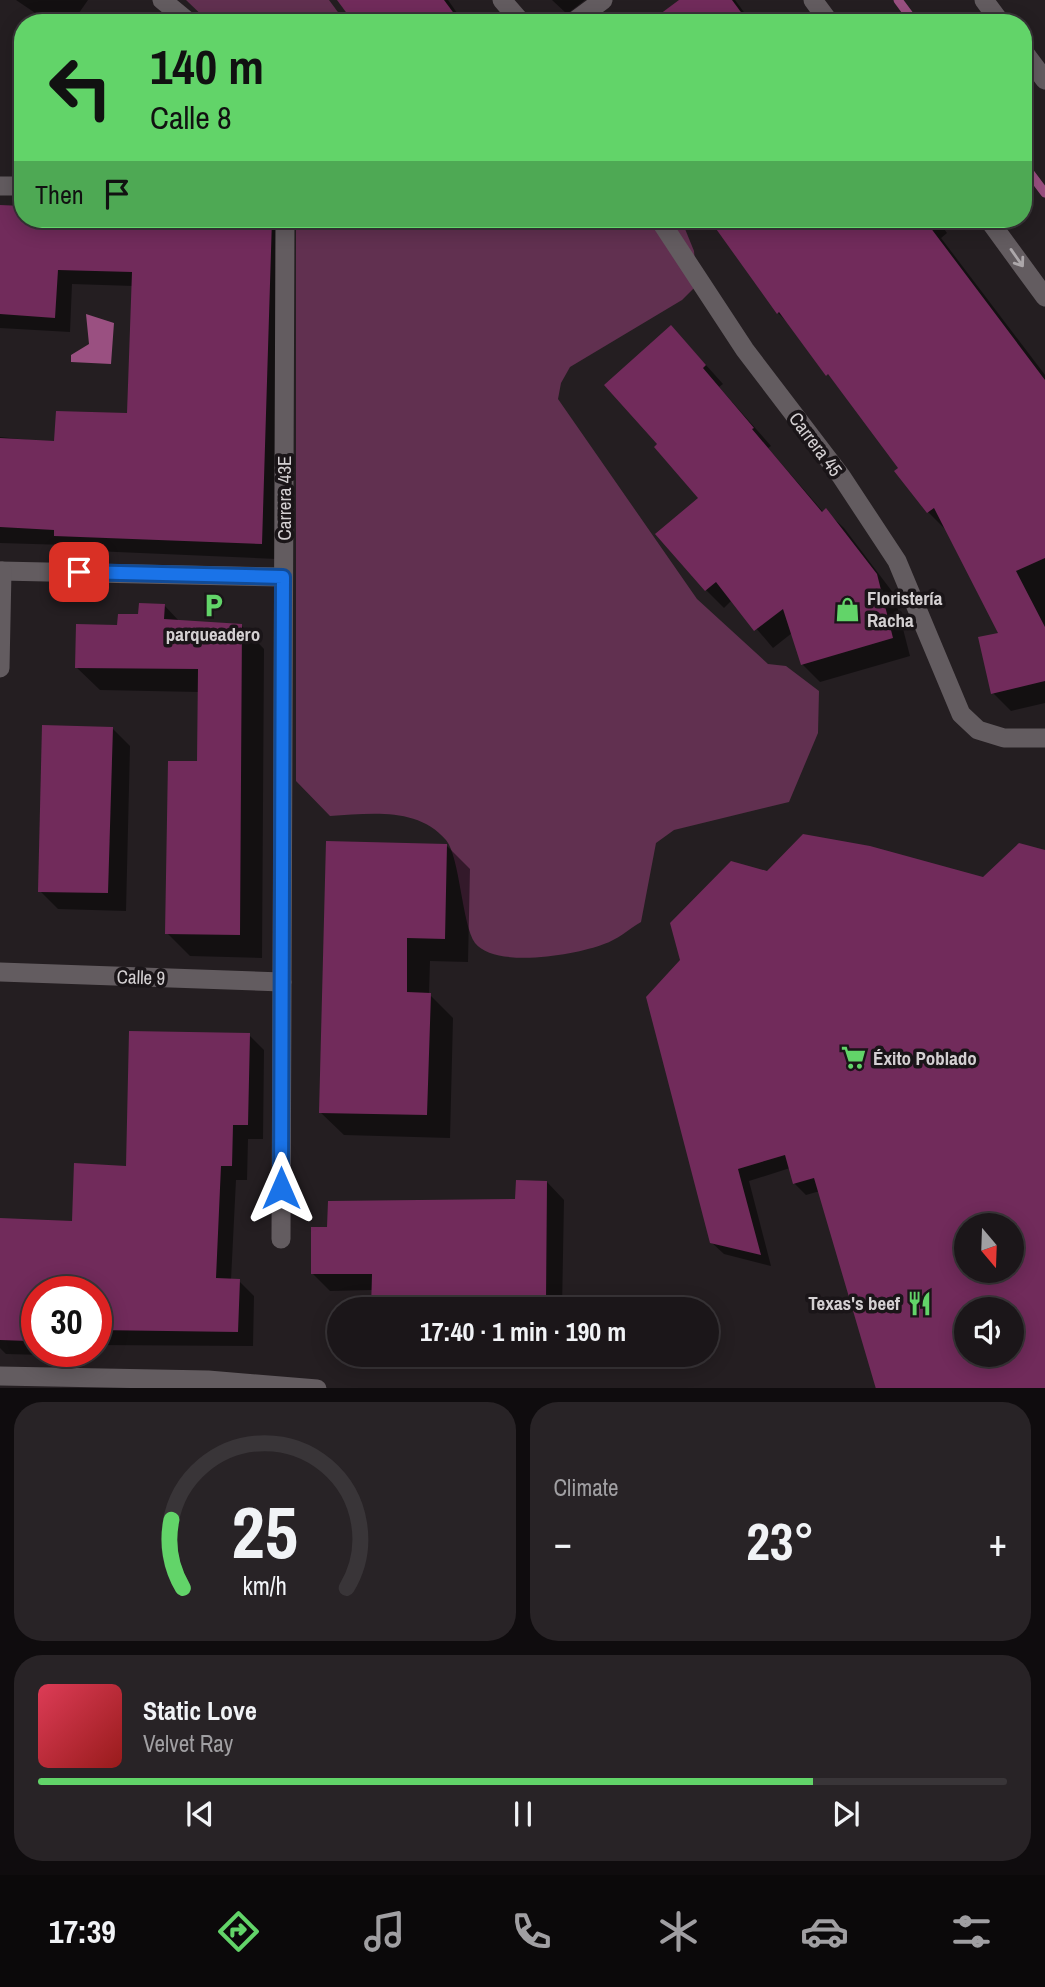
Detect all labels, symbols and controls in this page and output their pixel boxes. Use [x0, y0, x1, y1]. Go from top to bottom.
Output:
text: 140 m [150, 33, 264, 99]
icon: left [35, 42, 126, 133]
text: Calle 8 [150, 96, 232, 139]
icon: arrive [98, 175, 136, 213]
text: Then [35, 177, 84, 212]
one-way arrow [1010, 248, 1024, 267]
street label: Carrera 45 [783, 406, 849, 482]
street label: Carrera 43E [271, 456, 297, 540]
pin [49, 542, 109, 602]
icon: arrive [60, 553, 98, 591]
place label: Floristería Racha [867, 585, 943, 633]
parking icon: parqueadero [199, 592, 227, 620]
shop icon: Floristería Racha [833, 595, 861, 623]
place label: parqueadero [166, 621, 260, 647]
street label: Calle 9 [116, 963, 166, 991]
supermarket icon: Éxito Poblado [839, 1044, 867, 1072]
place label: Éxito Poblado [873, 1045, 977, 1071]
position arrow [244, 1151, 318, 1225]
north arrow [954, 1213, 1024, 1283]
map controls [954, 1213, 1024, 1367]
speed limit sign: 30 [21, 1276, 112, 1367]
restaurant icon: Texas's beef [906, 1289, 934, 1317]
place label: Texas's beef [808, 1290, 901, 1316]
button: sound [954, 1297, 1024, 1367]
text: 17:40 · 1 min · 190 m [420, 1314, 626, 1349]
text: Climate [554, 1472, 618, 1503]
text: 25 [232, 1483, 298, 1581]
text: 23° [746, 1506, 814, 1576]
text: − [554, 1517, 572, 1568]
text: + [989, 1517, 1007, 1568]
text: km/h [243, 1568, 287, 1602]
text: Static Love [143, 1693, 257, 1728]
text: Velvet Ray [143, 1728, 233, 1759]
icon: previous [181, 1795, 219, 1833]
icon: pause [504, 1795, 542, 1833]
icon: next [827, 1795, 865, 1833]
icon: directions [214, 1907, 263, 1956]
icon: music [360, 1907, 409, 1956]
icon: phone [507, 1907, 556, 1956]
icon: climate [654, 1907, 703, 1956]
icon: car [800, 1907, 849, 1956]
icon: filters [947, 1907, 996, 1956]
text: 17:39 [49, 1910, 116, 1953]

